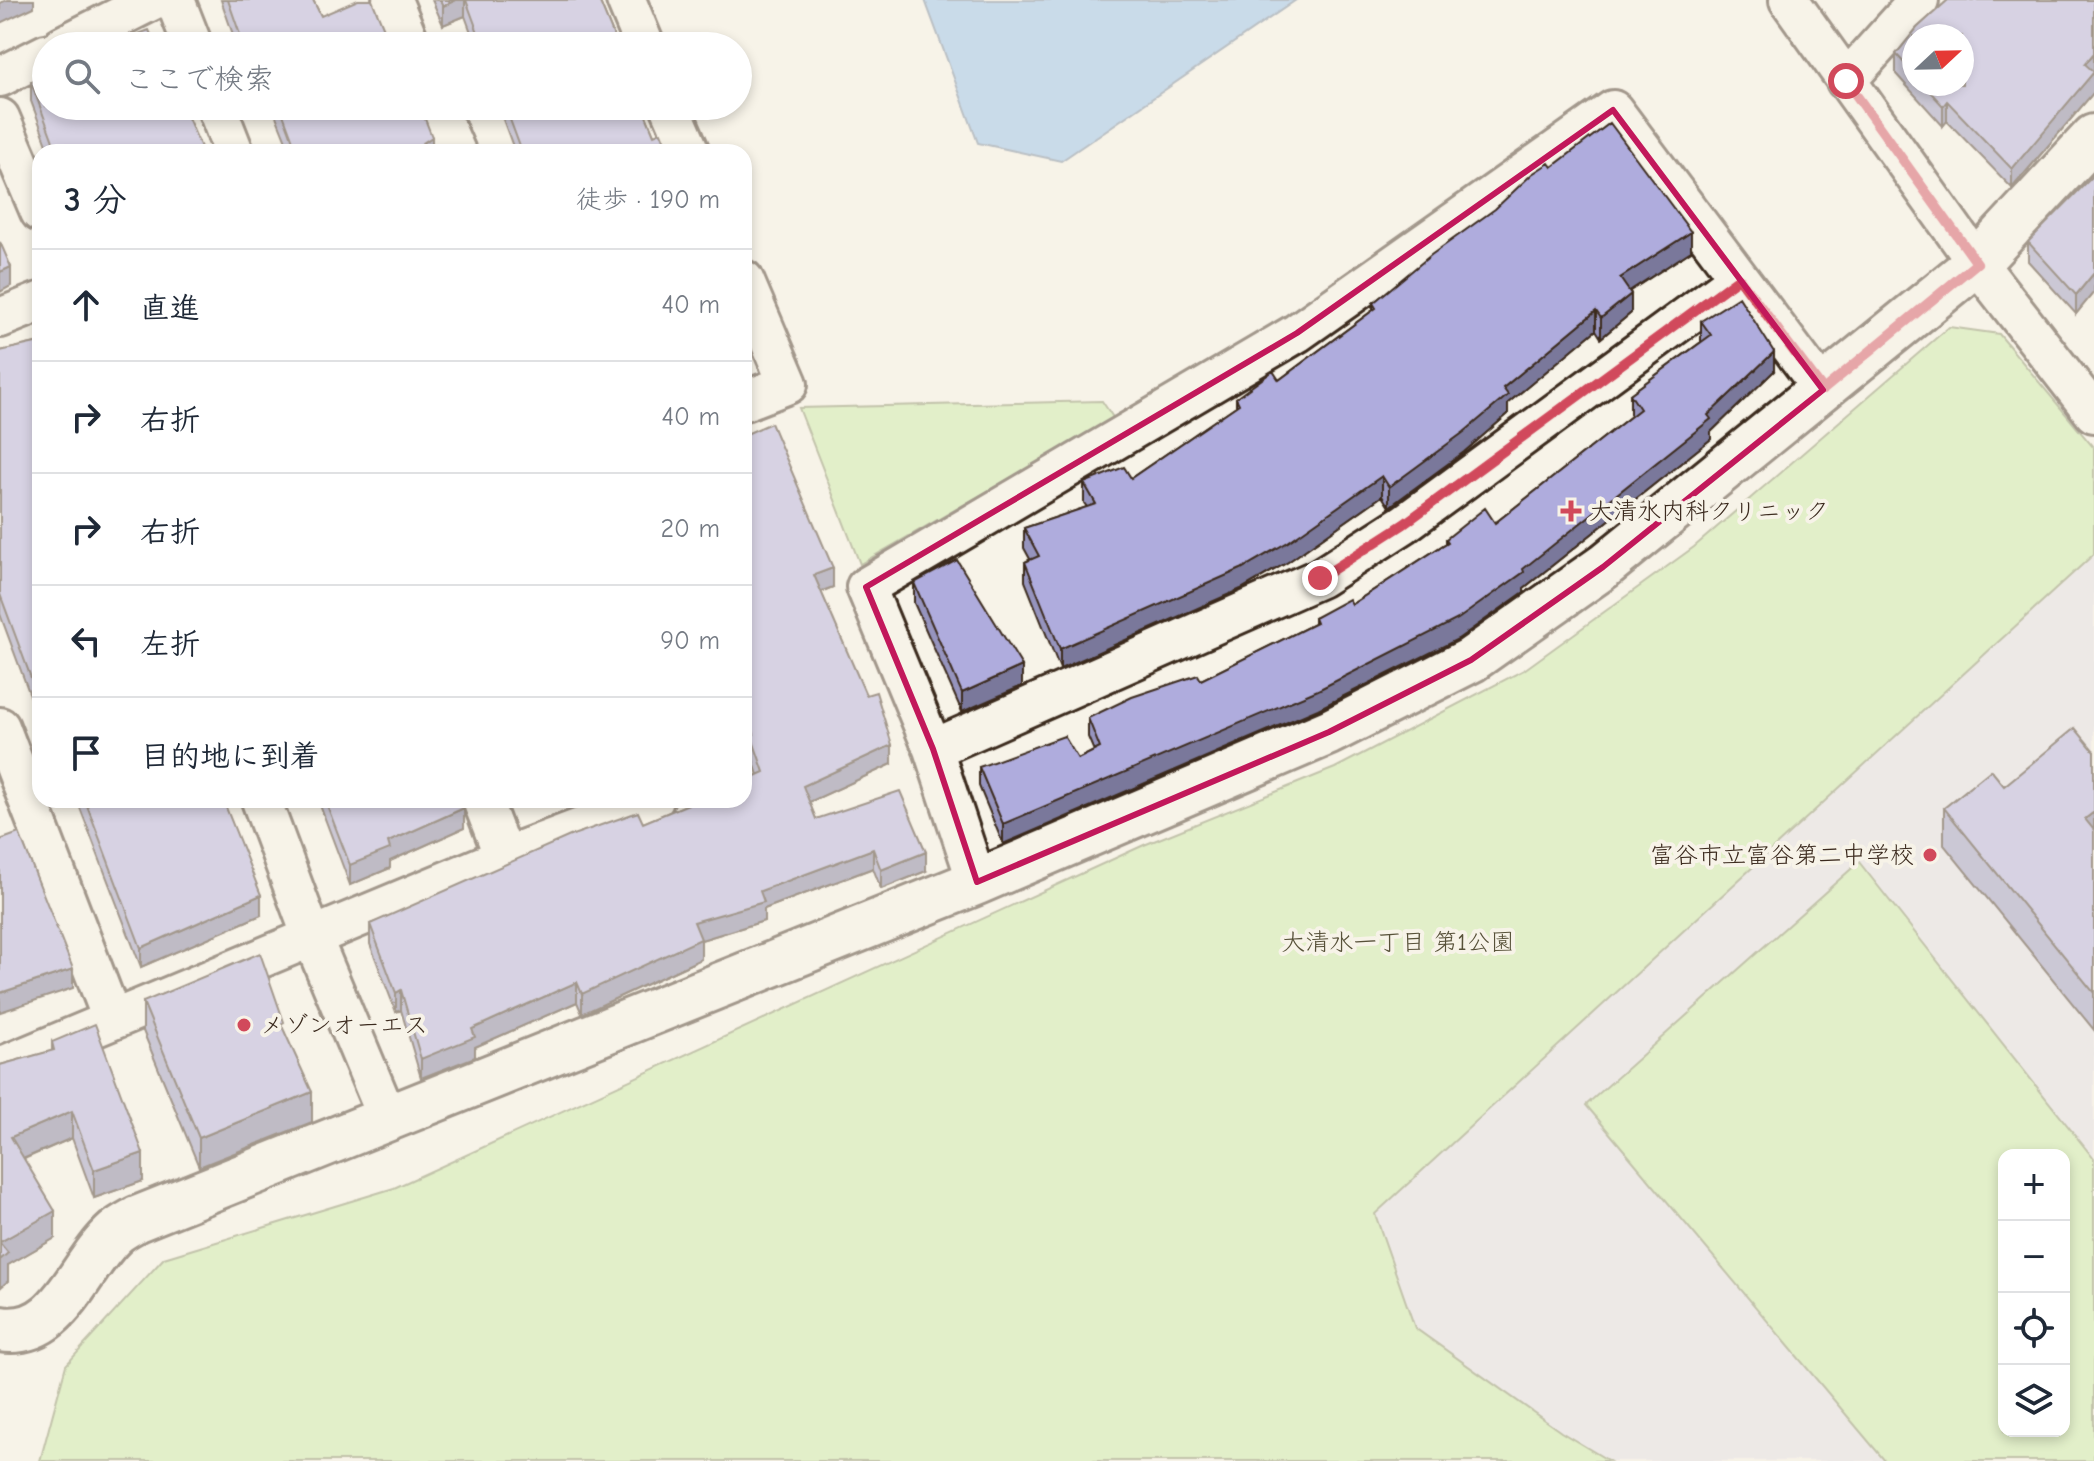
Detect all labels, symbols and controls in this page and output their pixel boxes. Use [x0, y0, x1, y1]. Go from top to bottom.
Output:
north arrow [1902, 24, 1974, 96]
search box [32, 32, 752, 120]
icon: search [60, 54, 104, 98]
text: ここで検索 [124, 62, 274, 97]
route start [1828, 63, 1864, 99]
text: 3 分 [64, 180, 127, 220]
text: 徒歩 · 190 m [576, 185, 720, 215]
icon: ahead [64, 283, 108, 327]
text: 40 m [661, 290, 720, 320]
text: 直進 [140, 291, 200, 326]
icon: right [64, 395, 108, 439]
text: 40 m [661, 402, 720, 432]
text: 右折 [140, 403, 200, 438]
place label: 大清水内科クリニック [1589, 497, 1829, 525]
marker: 大清水内科クリニック [1560, 500, 1582, 522]
icon: right [64, 507, 108, 551]
text: 20 m [660, 514, 720, 544]
text: 右折 [140, 515, 200, 550]
route end [1302, 560, 1338, 596]
icon: left [64, 619, 108, 663]
text: 90 m [660, 626, 720, 656]
text: 左折 [140, 627, 200, 662]
icon: arrive [64, 731, 108, 775]
text: 目的地に到着 [140, 739, 320, 774]
place label: 富谷市立富谷第二中学校 [1650, 841, 1914, 869]
marker: 富谷市立富谷第二中学校 [1921, 846, 1939, 864]
park label: 大清水一丁目 第1公園 [1281, 928, 1515, 956]
place label: メゾンオーエス [260, 1011, 428, 1039]
marker: メゾンオーエス [235, 1016, 253, 1034]
map controls [1998, 1149, 2070, 1437]
button: + [1998, 1149, 2070, 1221]
button: − [1998, 1221, 2070, 1293]
button: locate [1998, 1293, 2070, 1365]
button: layers [1998, 1365, 2070, 1437]

